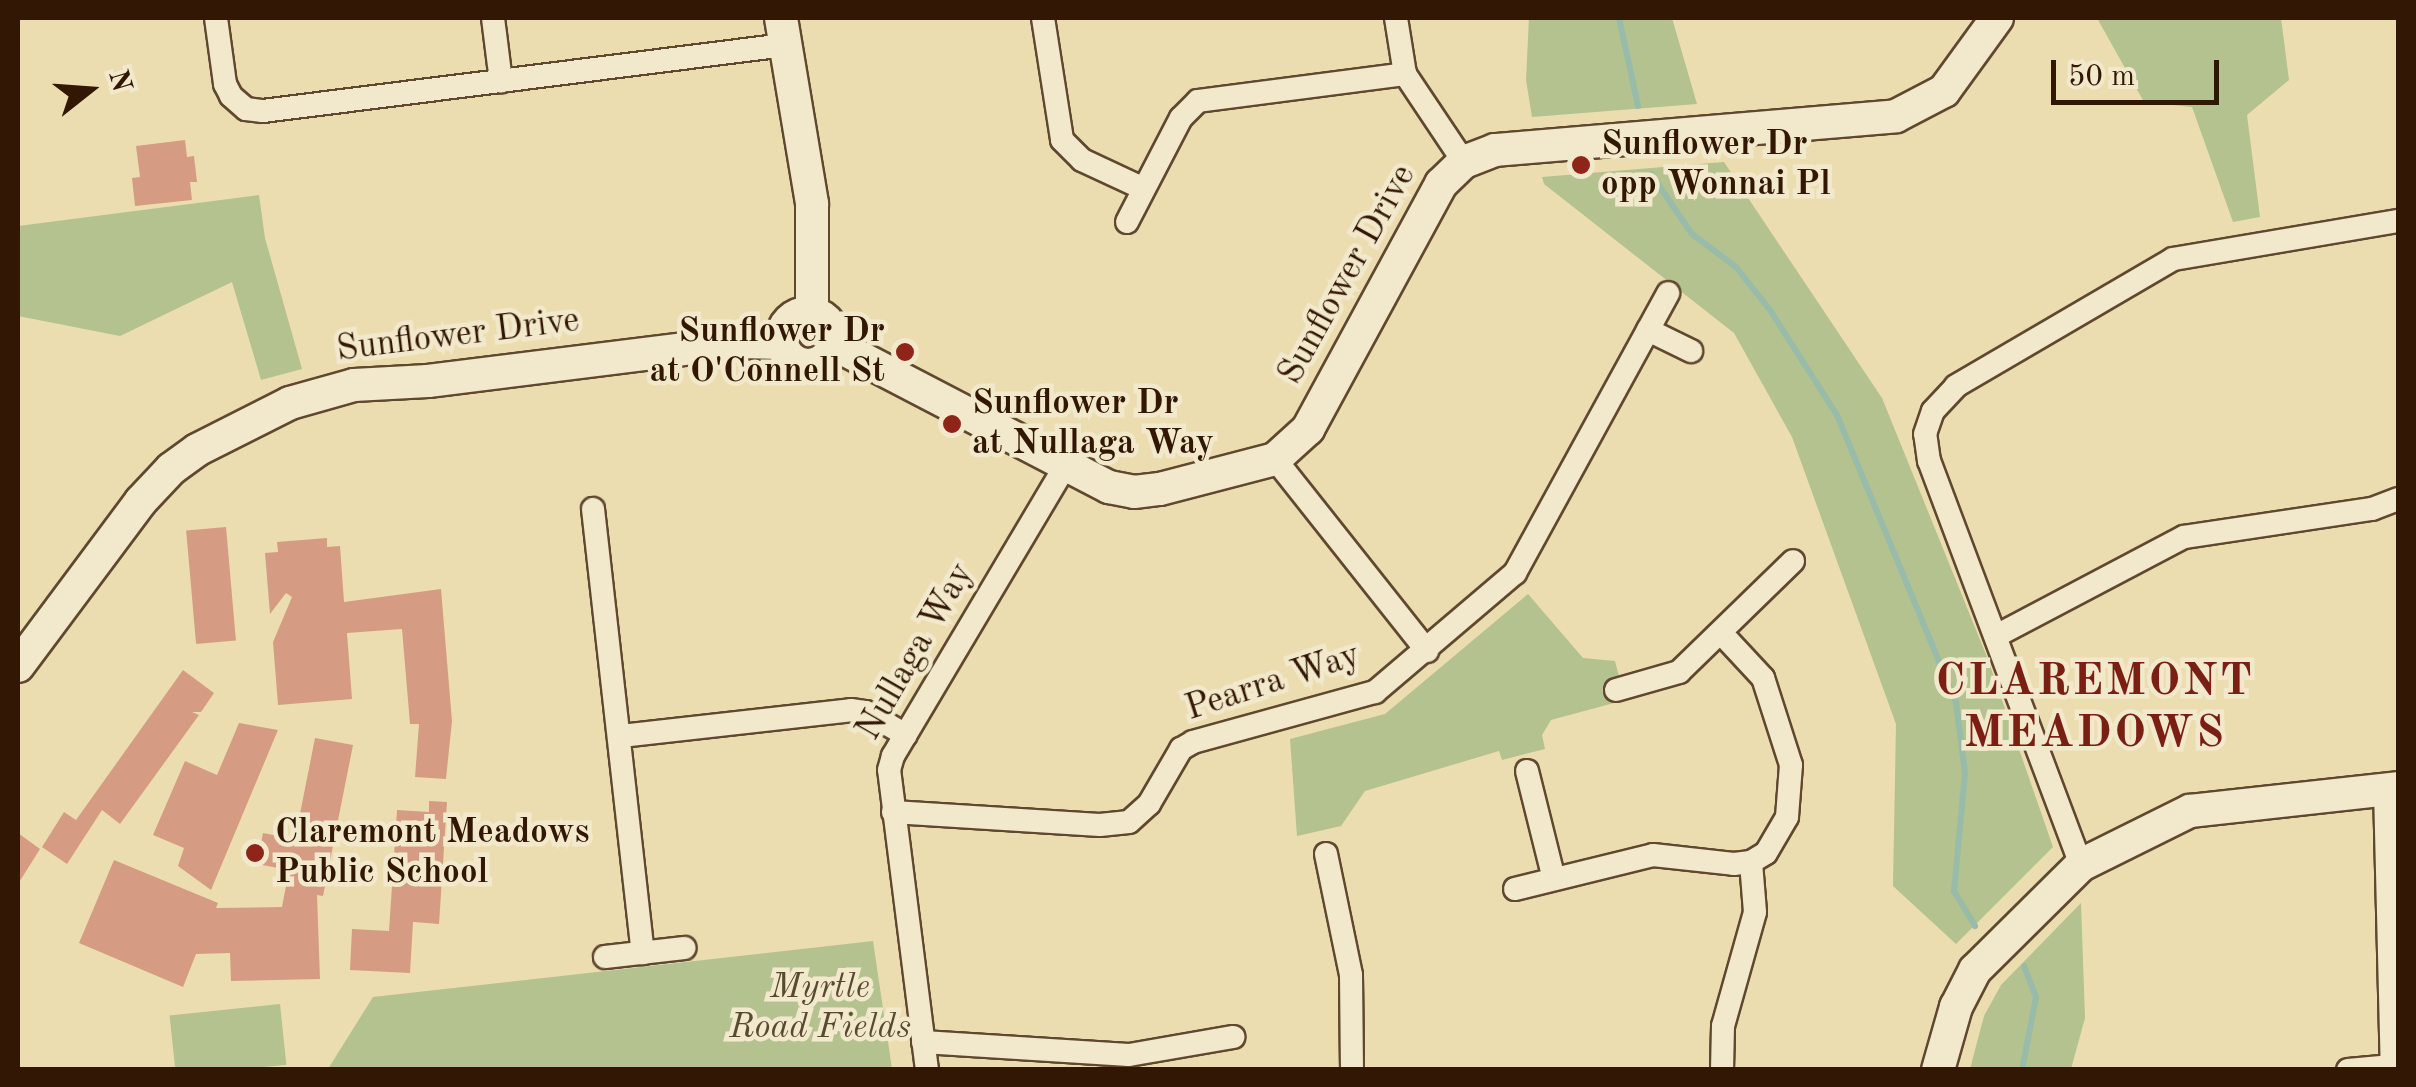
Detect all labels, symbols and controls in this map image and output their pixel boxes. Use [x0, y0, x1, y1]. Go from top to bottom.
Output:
north arrow [40, 40, 140, 140]
scale bar [2056, 40, 2224, 102]
text: 50 m [2068, 62, 2135, 92]
text: N [102, 67, 135, 96]
place label: Sunflower Dr opp Wonnai Pl [1601, 124, 1831, 206]
marker: Sunflower Dr opp Wonnai Pl [1570, 154, 1592, 176]
street label: Sunflower Drive [1270, 158, 1426, 392]
street label: Sunflower Drive [334, 300, 582, 372]
place label: Sunflower Dr at O'Connell St [649, 311, 885, 393]
marker: Sunflower Dr at O'Connell St [894, 341, 916, 363]
place label: Sunflower Dr at Nullaga Way [972, 383, 1214, 465]
marker: Sunflower Dr at Nullaga Way [941, 413, 963, 435]
street label: Nullaga Way [848, 556, 984, 748]
street label: Pearra Way [1180, 635, 1366, 731]
district label: CLAREMONT MEADOWS [1936, 656, 2254, 762]
place label: Claremont Meadows Public School [275, 812, 590, 894]
marker: Claremont Meadows Public School [244, 842, 266, 864]
park label: Myrtle Road Fields [729, 967, 911, 1049]

